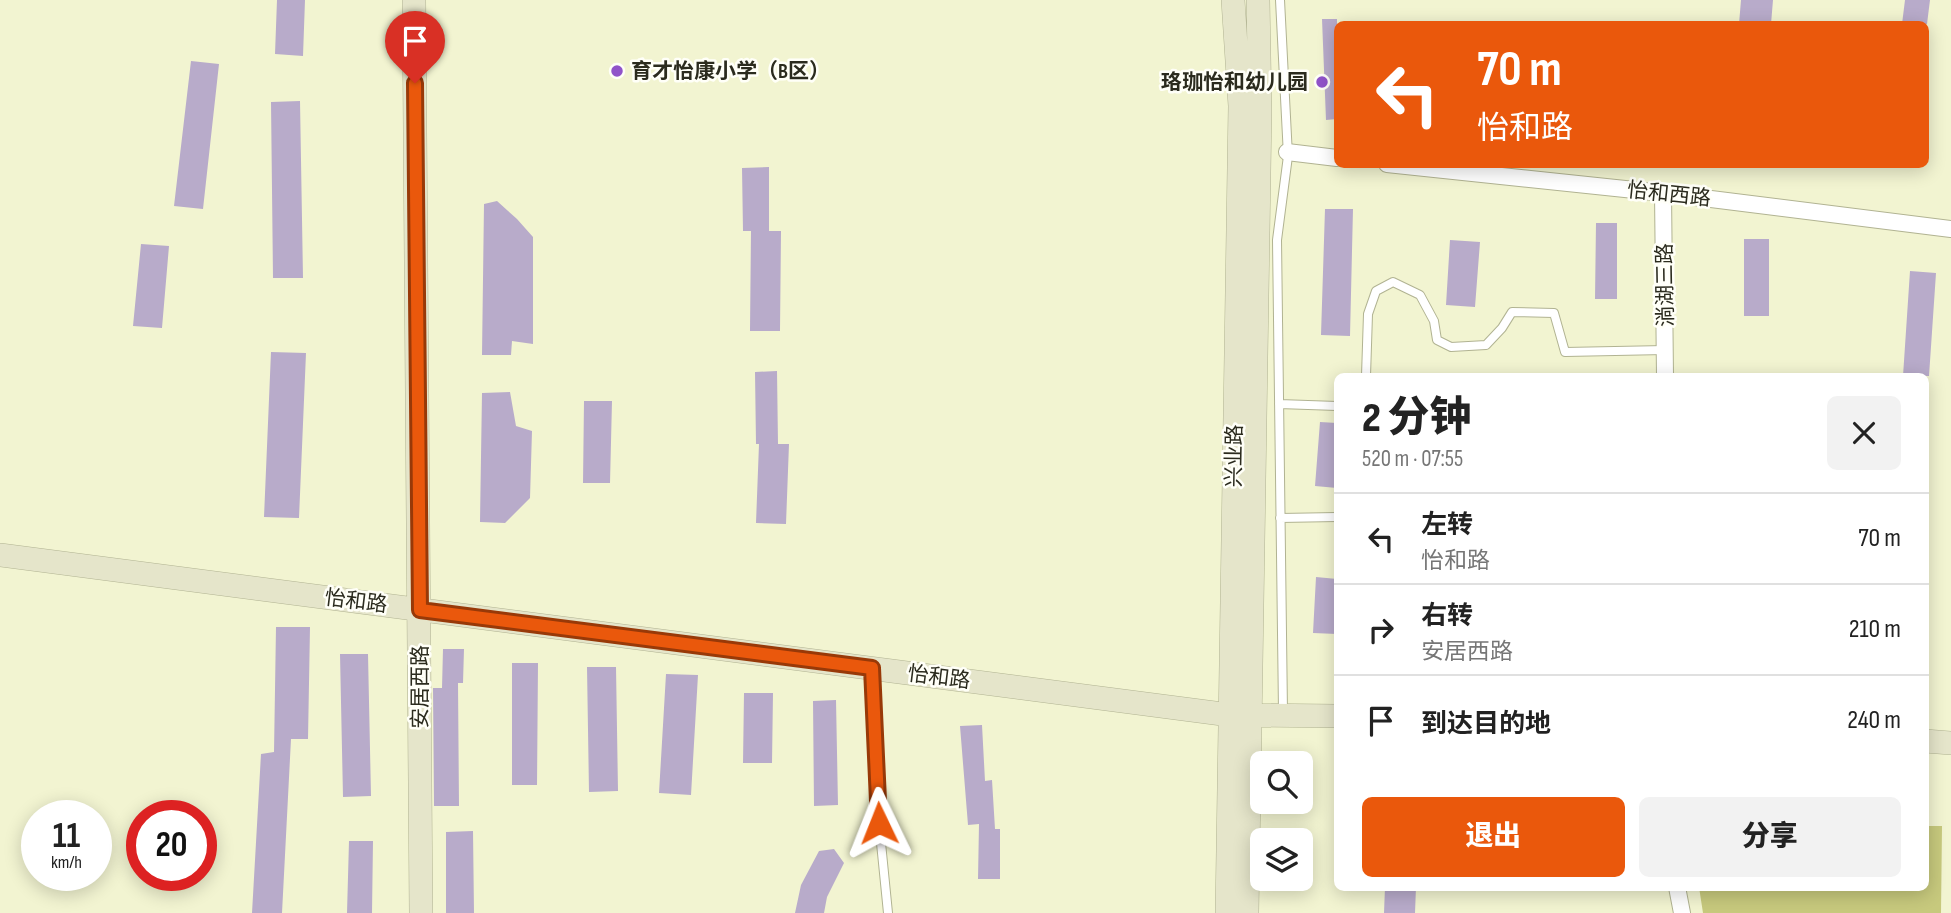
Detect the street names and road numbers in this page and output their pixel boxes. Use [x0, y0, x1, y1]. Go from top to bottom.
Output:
street label: 怡和西路 [1626, 178, 1712, 211]
street label: 淌湖三路 [1652, 243, 1679, 327]
street label: 兴业路 [1221, 424, 1248, 488]
street label: 怡和路 [323, 585, 389, 618]
street label: 安居西路 [408, 645, 433, 729]
street label: 怡和路 [906, 661, 972, 694]

